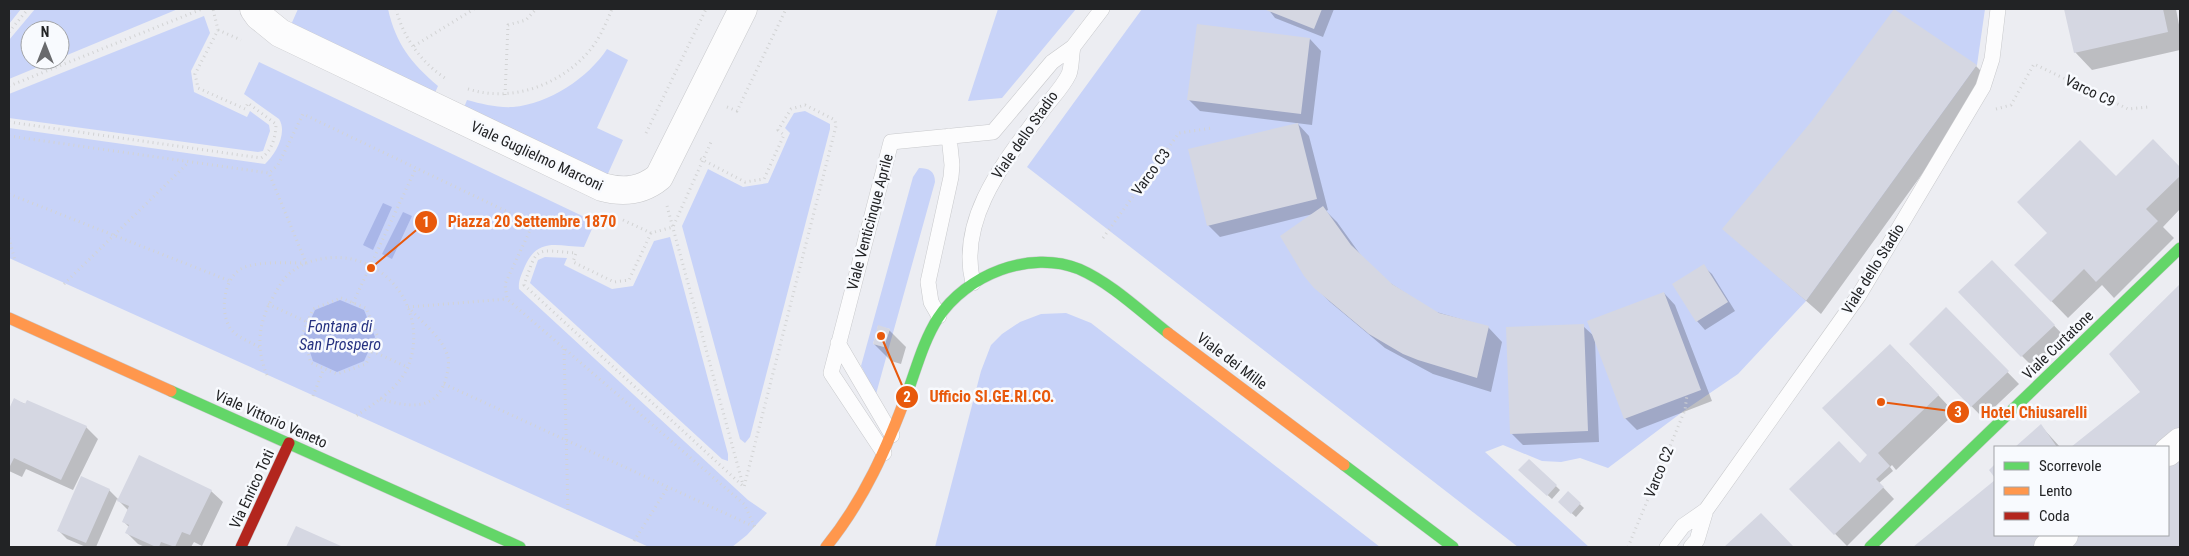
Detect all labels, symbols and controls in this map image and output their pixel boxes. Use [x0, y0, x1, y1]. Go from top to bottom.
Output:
north arrow [20, 20, 70, 70]
text: N [41, 24, 49, 40]
street label: Varco C9 [2062, 71, 2118, 111]
street label: Viale dello Stadio [988, 88, 1062, 182]
street label: Viale Guglielmo Marconi [468, 117, 606, 195]
street label: Varco C3 [1128, 145, 1174, 199]
street label: Viale Venticinque Aprile [843, 152, 897, 292]
callout: Piazza 20 Settembre 1870 [413, 206, 627, 237]
text: Piazza 20 Settembre 1870 [448, 212, 616, 231]
text: 1 [422, 213, 430, 231]
street label: Viale dello Stadio [1838, 221, 1908, 317]
street label: Viale Curtatone [2019, 307, 2097, 383]
water label: Fontana di San Prospero [299, 317, 381, 354]
street label: Viale dei Mille [1193, 329, 1271, 393]
callout: Ufficio SI.GE.RI.CO. [895, 381, 1065, 412]
street label: Viale Vittorio Veneto [212, 386, 330, 452]
text: Ufficio SI.GE.RI.CO. [929, 387, 1055, 406]
text: 2 [903, 388, 911, 406]
callout: Hotel Chiusarelli [1946, 397, 2097, 428]
text: 3 [1954, 403, 1962, 421]
text: Hotel Chiusarelli [1981, 403, 2087, 422]
street label: Varco C2 [1641, 444, 1677, 500]
legend [1994, 446, 2169, 536]
street label: Via Enrico Toti [226, 447, 278, 531]
text: Scorrevole [2039, 457, 2101, 475]
text: Lento [2039, 482, 2072, 500]
text: Coda [2039, 507, 2070, 525]

